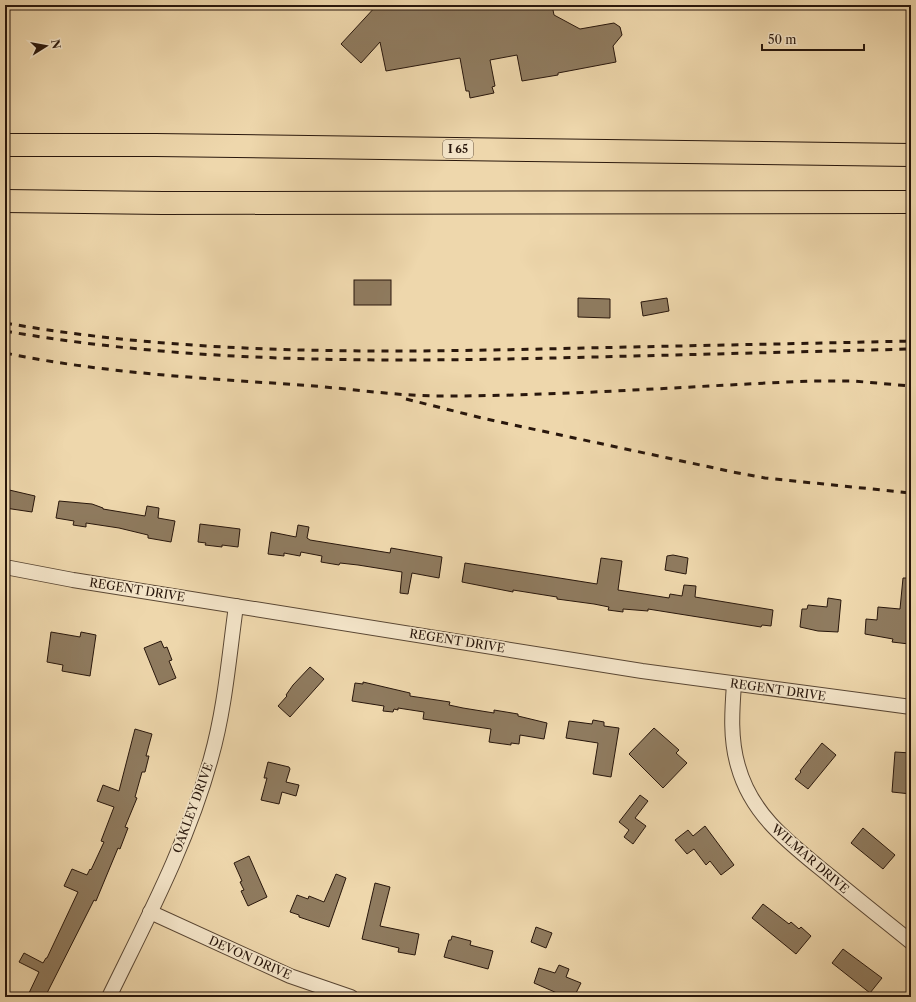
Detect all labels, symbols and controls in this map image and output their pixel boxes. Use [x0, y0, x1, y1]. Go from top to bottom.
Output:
north arrow [26, 26, 66, 66]
scale bar [762, 26, 864, 52]
text: 50 m [768, 32, 797, 47]
text: N [48, 38, 64, 51]
road number: I 65 [443, 140, 473, 158]
street label: REGENT DRIVE [88, 575, 186, 604]
street label: REGENT DRIVE [408, 626, 506, 655]
street label: REGENT DRIVE [729, 675, 827, 704]
street label: OAKLEY DRIVE [169, 761, 216, 855]
street label: WILMAR DRIVE [768, 820, 852, 896]
street label: DEVON DRIVE [207, 933, 294, 982]

